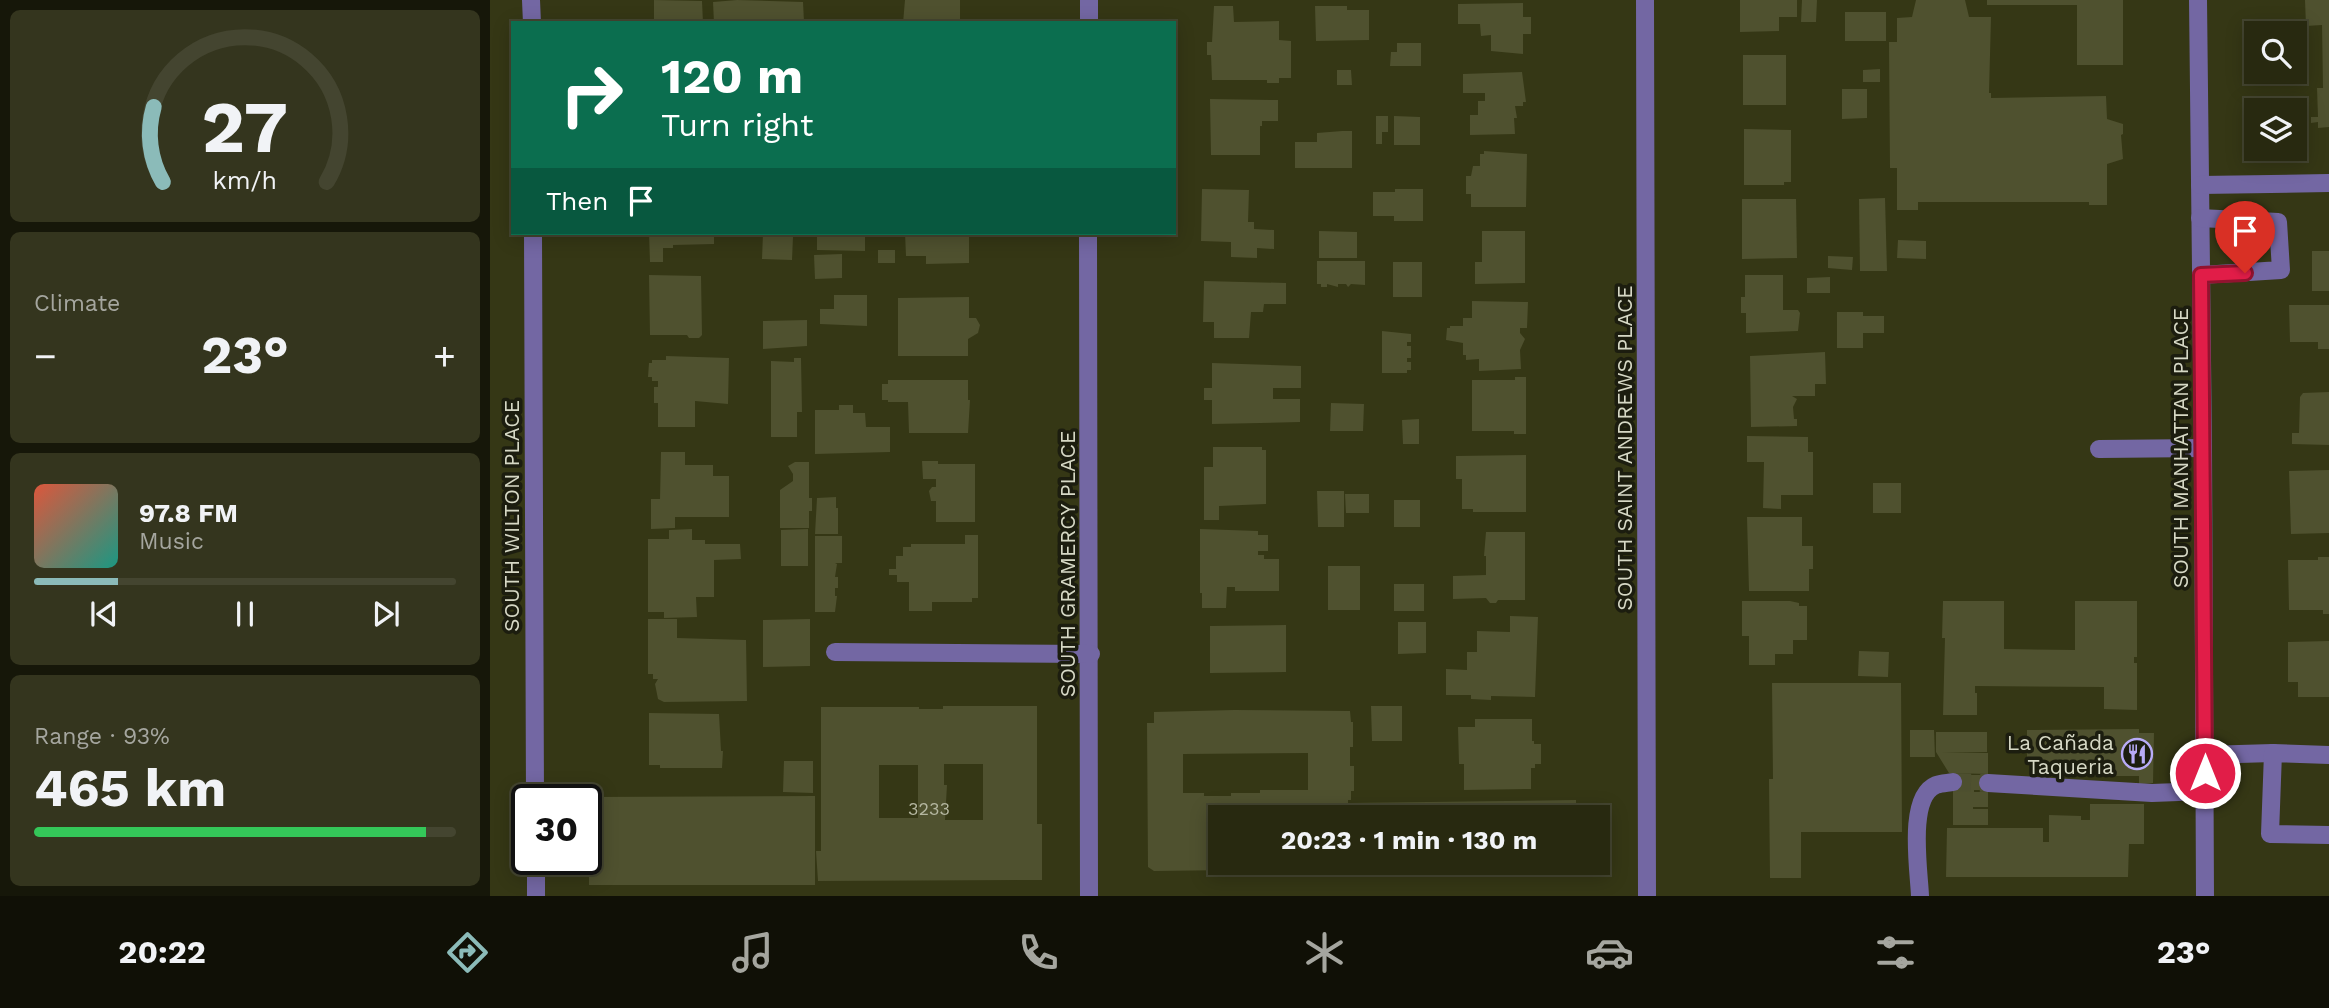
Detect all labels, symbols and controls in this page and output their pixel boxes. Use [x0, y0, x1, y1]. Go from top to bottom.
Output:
map controls [2244, 21, 2307, 161]
button: search [2244, 21, 2307, 84]
text: 120 m [661, 47, 803, 105]
icon: right [546, 49, 637, 140]
text: 27 [202, 84, 288, 170]
button: layers [2244, 98, 2307, 161]
text: Turn right [661, 106, 813, 144]
text: km/h [213, 166, 277, 195]
icon: arrive [622, 182, 660, 220]
text: Then [546, 186, 608, 216]
pin [2215, 201, 2275, 273]
icon: arrive [2226, 212, 2264, 250]
street label: SOUTH SAINT ANDREWS PLACE [1612, 285, 1637, 611]
text: Climate [34, 290, 120, 317]
street label: SOUTH MANHATTAN PLACE [2168, 308, 2193, 588]
text: 23° [201, 325, 289, 386]
text: − [34, 334, 57, 378]
text: + [433, 334, 456, 378]
street label: SOUTH WILTON PLACE [499, 400, 524, 632]
street label: SOUTH GRAMERCY PLACE [1055, 431, 1080, 697]
text: 97.8 FM [139, 498, 238, 528]
text: Music [139, 528, 204, 555]
icon: previous [85, 595, 123, 633]
icon: pause [226, 595, 264, 633]
icon: next [367, 595, 405, 633]
text: Range · 93% [34, 723, 170, 750]
place label: La Cañada Taqueria [2007, 730, 2114, 779]
position arrow [2168, 736, 2242, 810]
restaurant icon: La Cañada Taqueria [2120, 737, 2154, 771]
text: 465 km [34, 758, 226, 819]
speed limit sign: 30 [511, 784, 602, 875]
house number: 3233 [908, 798, 950, 819]
text: 20:23 · 1 min · 130 m [1281, 825, 1537, 855]
icon: directions [443, 928, 492, 977]
icon: music [728, 928, 777, 977]
icon: phone [1014, 928, 1063, 977]
icon: climate [1300, 928, 1349, 977]
icon: car [1585, 928, 1634, 977]
icon: filters [1871, 928, 1920, 977]
text: 20:22 [118, 933, 206, 971]
text: 23° [2157, 933, 2211, 971]

